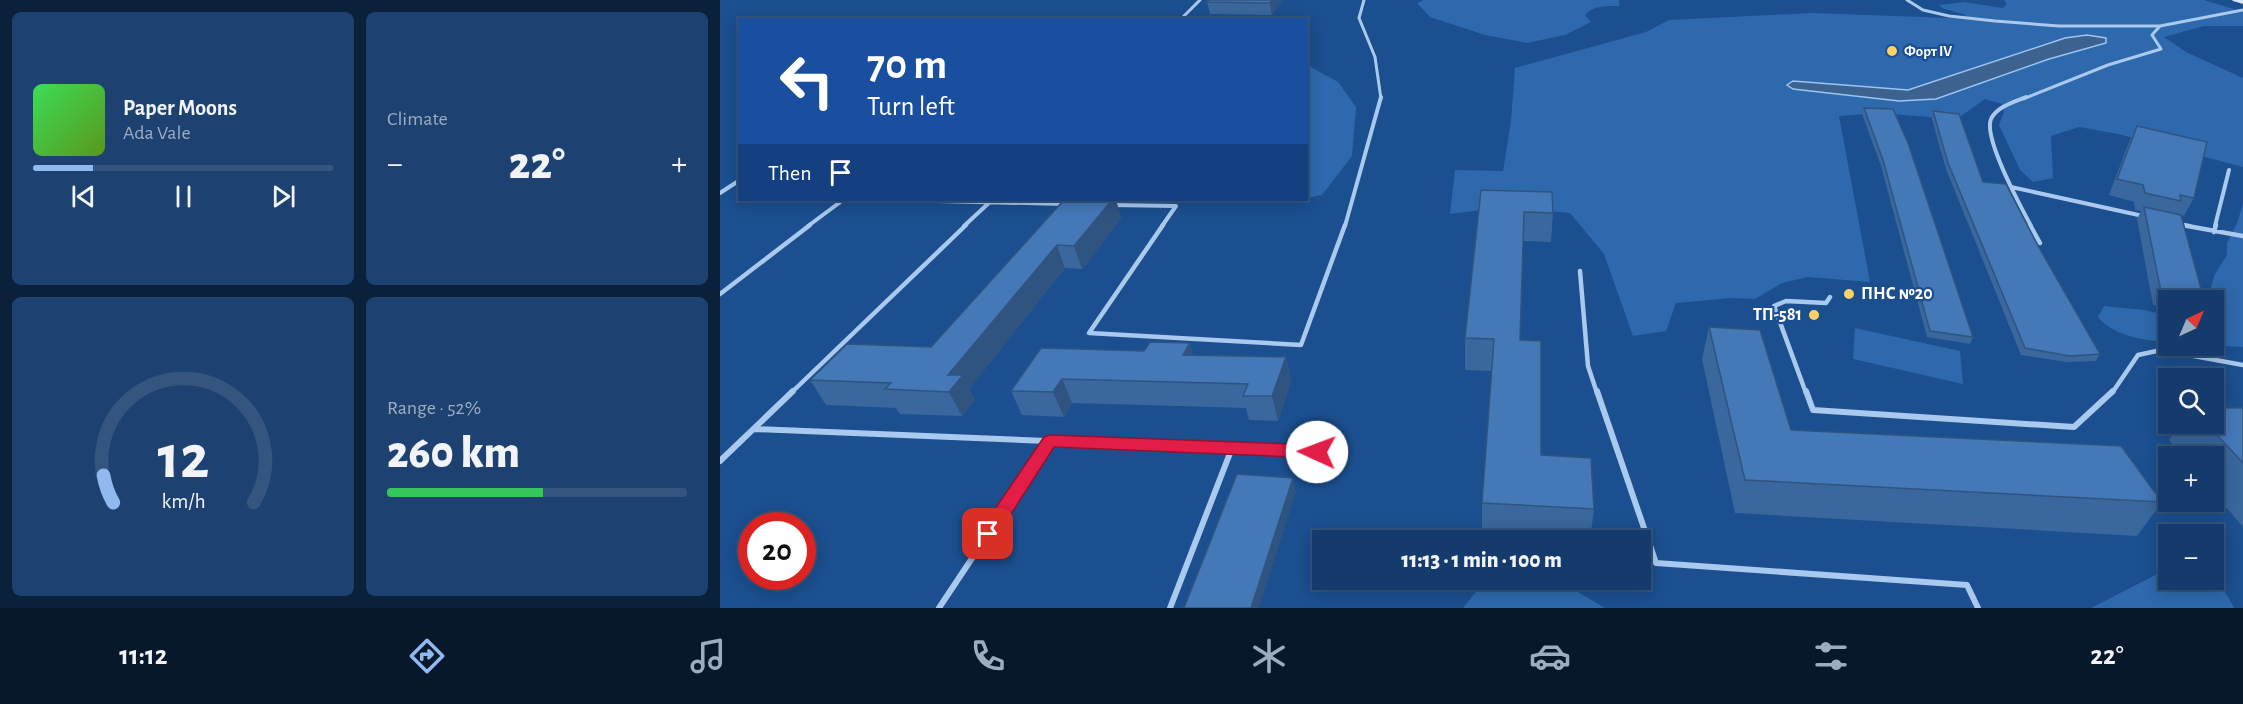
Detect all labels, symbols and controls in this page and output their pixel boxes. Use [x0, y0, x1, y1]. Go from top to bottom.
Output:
icon: left [768, 42, 846, 120]
text: 70 m [867, 44, 947, 86]
marker: Форт IV [1885, 44, 1899, 58]
place label: Форт IV [1904, 44, 1952, 59]
text: Turn left [867, 93, 955, 120]
text: Paper Moons [123, 97, 237, 119]
text: Climate [387, 109, 448, 129]
text: Ada Vale [123, 123, 191, 143]
text: 22° [509, 142, 565, 187]
text: − [387, 148, 403, 181]
text: + [671, 148, 687, 181]
icon: arrive [824, 156, 857, 189]
text: Then [768, 162, 812, 184]
icon: previous [67, 180, 100, 213]
icon: pause [167, 180, 200, 213]
icon: next [267, 180, 300, 213]
place label: ПНС №20 [1861, 285, 1933, 303]
marker: ПНС №20 [1842, 287, 1856, 301]
north arrow [2158, 290, 2224, 356]
map controls [2158, 290, 2224, 590]
place label: ТП-581 [1753, 306, 1802, 324]
marker: ТП-581 [1807, 308, 1821, 322]
button: search [2158, 368, 2224, 434]
text: Range · 52% [387, 398, 481, 418]
position arrow [1285, 420, 1349, 484]
text: 12 [157, 427, 209, 489]
text: 260 km [387, 431, 520, 476]
button: + [2158, 446, 2224, 512]
text: km/h [161, 492, 205, 513]
pin [962, 508, 1013, 559]
speed limit sign: 20 [738, 512, 816, 590]
icon: arrive [971, 517, 1004, 550]
button: − [2158, 524, 2224, 590]
text: 11:13 · 1 min · 100 m [1401, 549, 1562, 571]
icon: directions [406, 635, 448, 677]
icon: music [687, 635, 729, 677]
icon: phone [967, 635, 1009, 677]
icon: climate [1248, 635, 1290, 677]
icon: car [1529, 635, 1571, 677]
icon: filters [1810, 635, 1852, 677]
text: 11:12 [119, 642, 167, 669]
text: 22° [2090, 642, 2124, 669]

